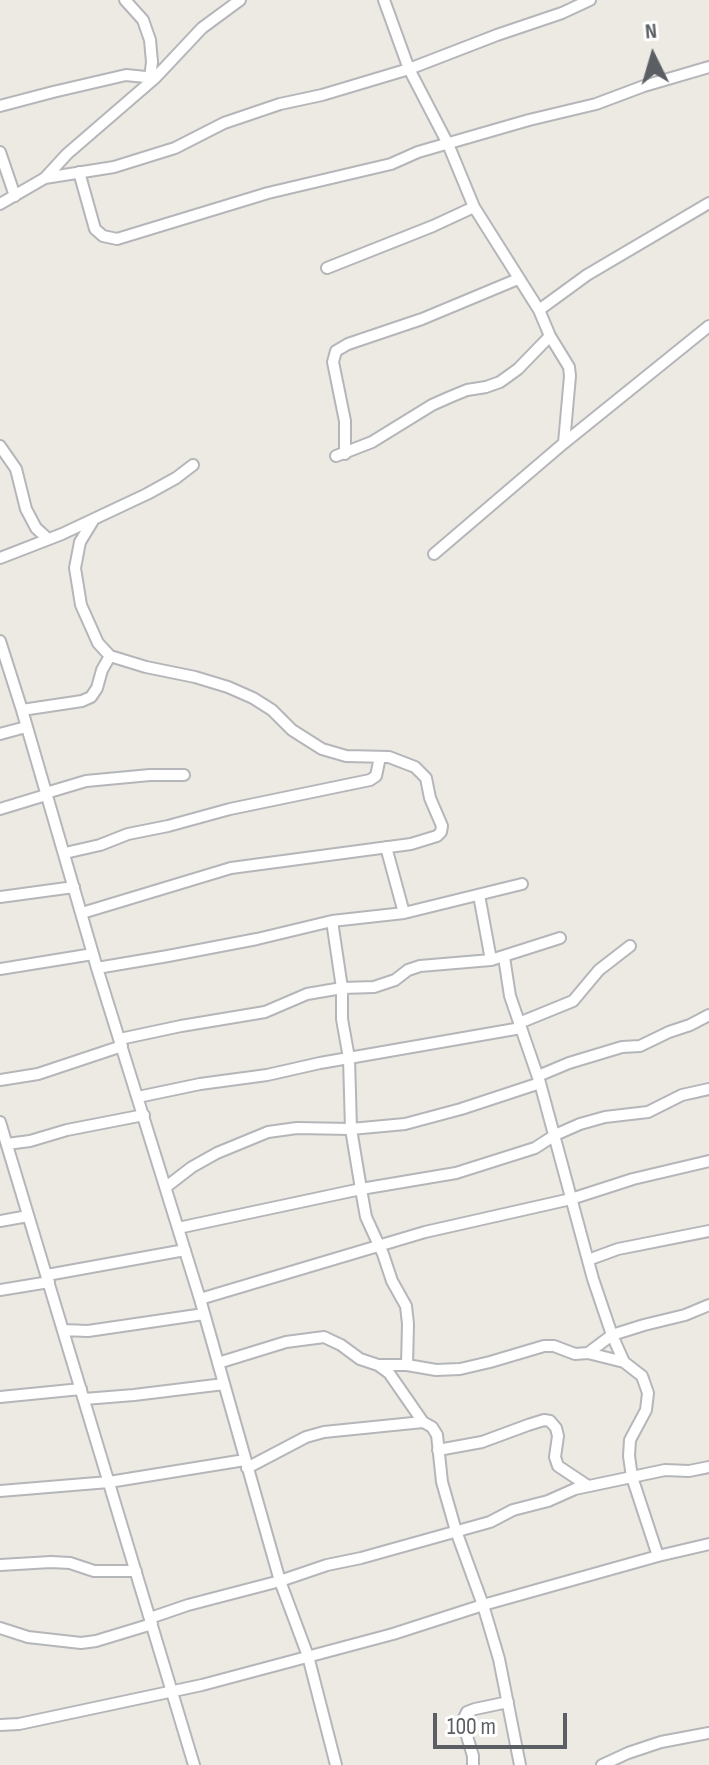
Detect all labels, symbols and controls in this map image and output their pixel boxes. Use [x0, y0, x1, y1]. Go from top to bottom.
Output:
north arrow [613, 16, 693, 96]
text: N [644, 18, 658, 46]
scale bar [437, 1697, 571, 1747]
text: 100 m [447, 1712, 496, 1741]

